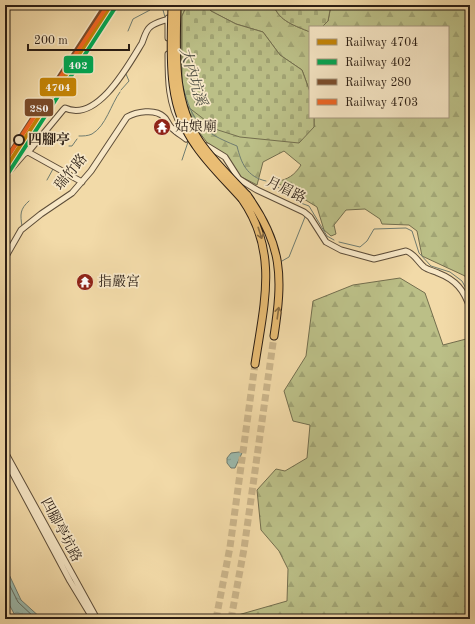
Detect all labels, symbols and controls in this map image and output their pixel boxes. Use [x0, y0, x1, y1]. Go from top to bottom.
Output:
scale bar [28, 26, 129, 52]
legend [309, 26, 449, 118]
text: 200 m [34, 35, 68, 47]
text: Railway 4704 [345, 37, 418, 49]
water label: 大內坑溪 [176, 46, 210, 110]
line badge: 402 [63, 55, 94, 74]
text: Railway 402 [345, 57, 411, 69]
text: 402 [68, 61, 88, 72]
line badge: 4704 [39, 77, 77, 97]
text: Railway 280 [345, 77, 411, 89]
text: 4704 [45, 83, 71, 94]
text: Railway 4703 [345, 97, 418, 109]
line badge: 280 [24, 98, 54, 117]
text: 280 [29, 104, 49, 115]
temple icon: 姑娘廟 [152, 117, 172, 137]
place label: 姑娘廟 [175, 119, 217, 134]
place label: 四腳亭 [28, 132, 70, 147]
marker: 四腳亭 [13, 134, 25, 146]
street label: 瑞竹路 [51, 151, 90, 193]
street label: 月眉路 [264, 174, 308, 205]
one-way arrow [257, 227, 264, 240]
temple icon: 指嚴宮 [75, 272, 95, 292]
place label: 指嚴宮 [98, 274, 140, 289]
one-way arrow [274, 307, 282, 320]
street label: 四腳亭坑路 [38, 495, 84, 564]

